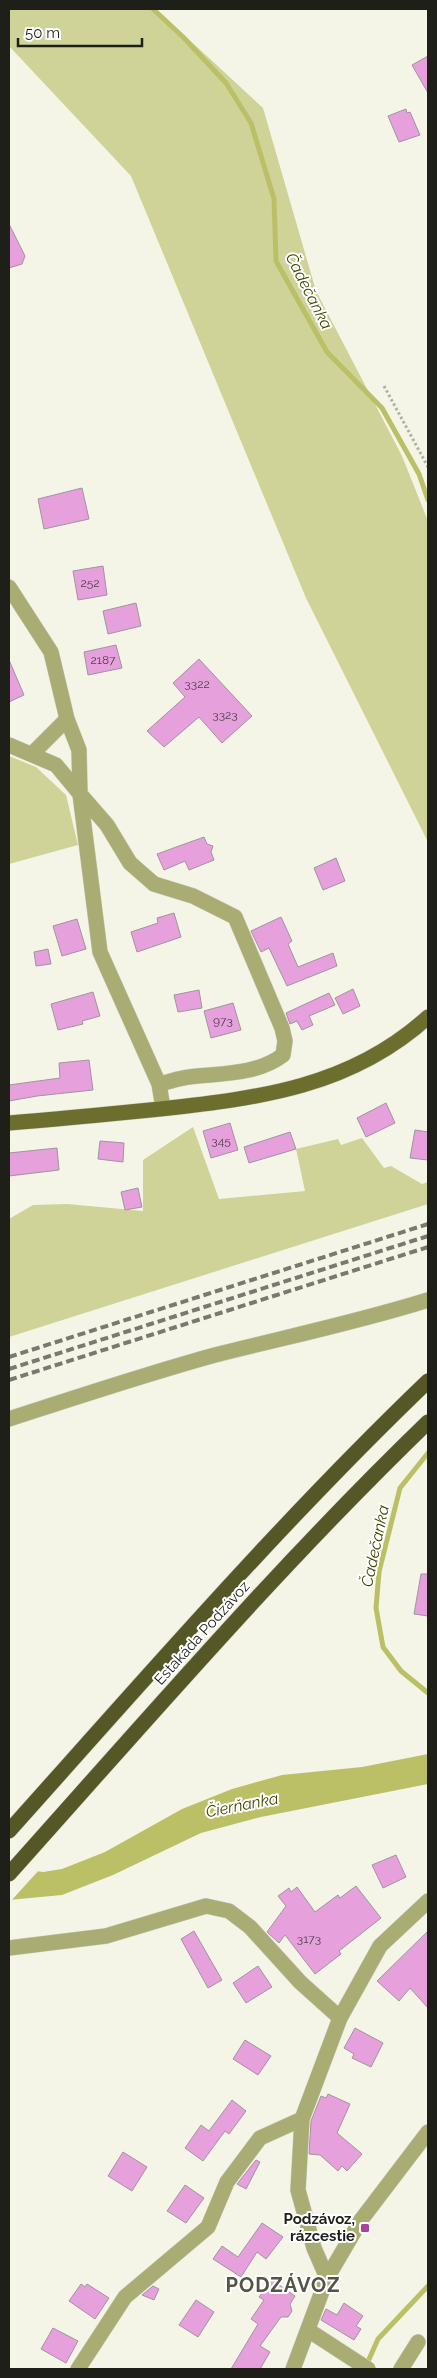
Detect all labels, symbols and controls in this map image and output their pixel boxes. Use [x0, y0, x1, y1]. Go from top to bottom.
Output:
scale bar [18, 15, 141, 47]
text: 50 m [25, 24, 60, 42]
water label: Čadečanka [282, 249, 337, 333]
house number: 252 [80, 576, 100, 590]
house number: 2187 [91, 653, 116, 667]
house number: 3322 [184, 677, 210, 691]
house number: 3323 [212, 708, 238, 722]
house number: 973 [213, 1014, 233, 1028]
house number: 345 [211, 1134, 231, 1148]
water label: Čadečanka [356, 1503, 393, 1589]
street label: Estakáda Podzávoz [151, 1577, 253, 1689]
water label: Čierňanka [204, 1788, 280, 1821]
house number: 3173 [297, 1932, 321, 1946]
place label: Podzávoz, rázcestie [284, 2210, 355, 2245]
marker: Podzávoz, rázcestie [359, 2222, 371, 2234]
district label: PODZÁVOZ [226, 2273, 340, 2297]

